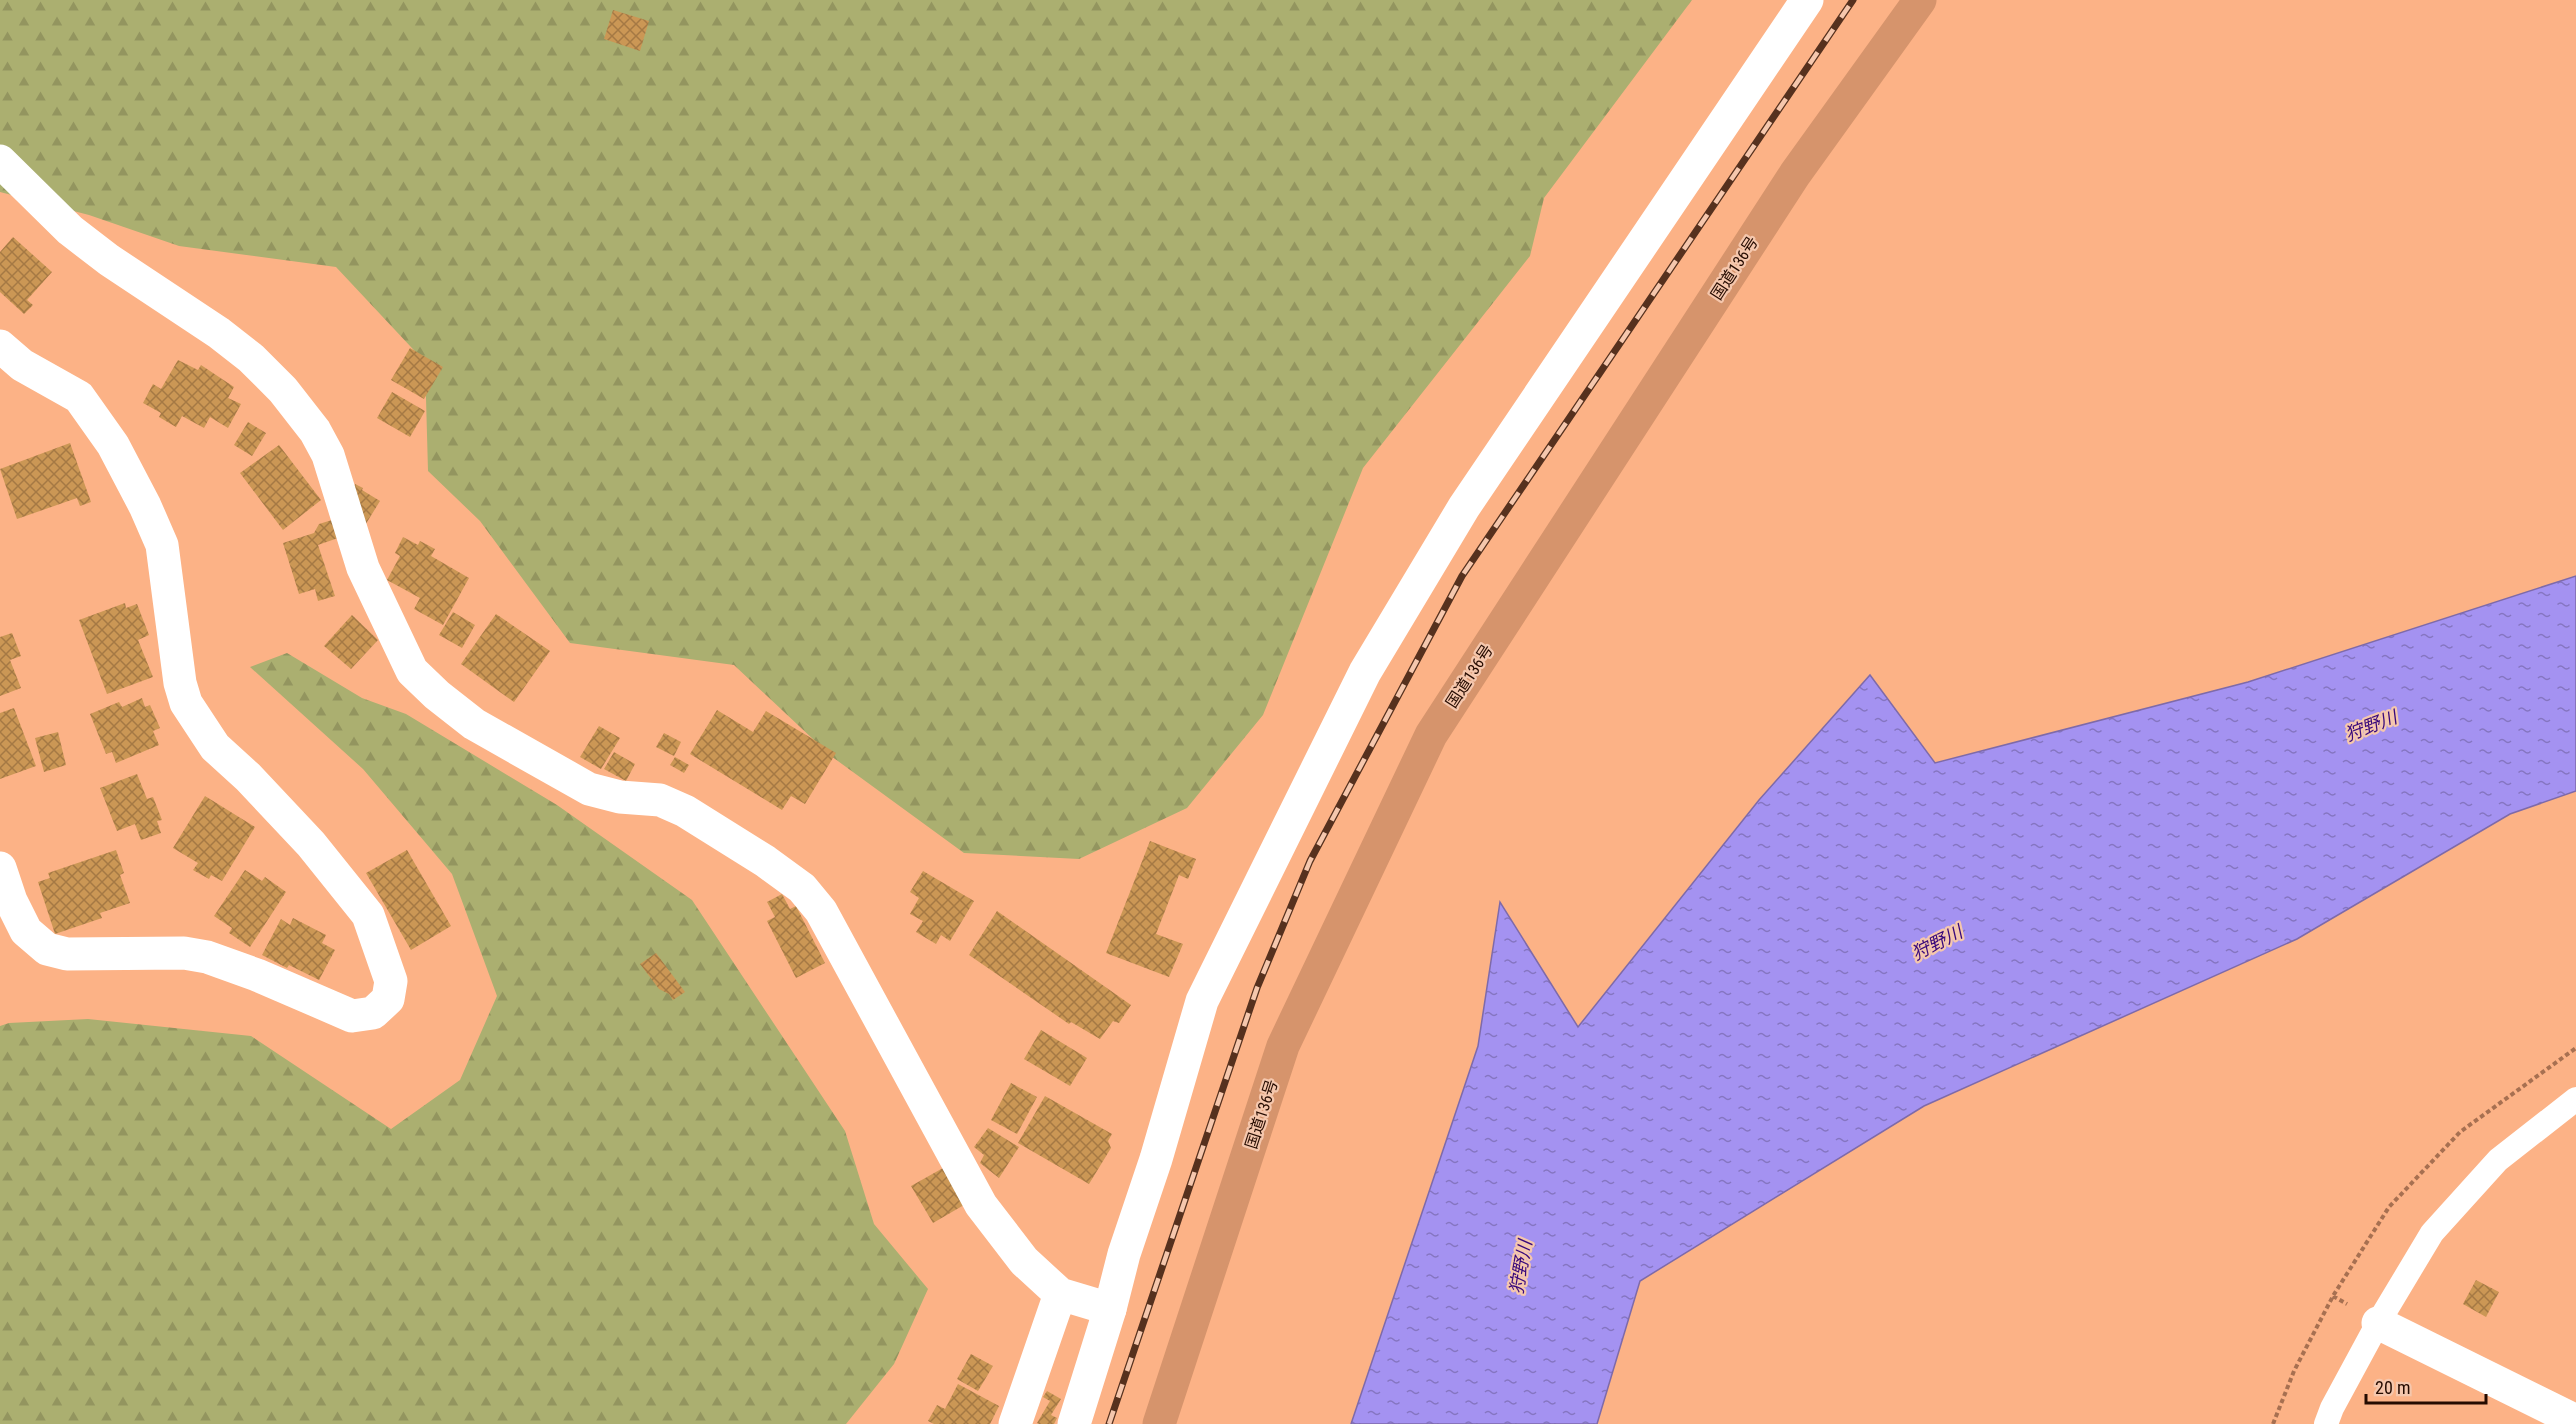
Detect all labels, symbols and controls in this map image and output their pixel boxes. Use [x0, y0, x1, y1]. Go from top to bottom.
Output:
street label: 国道136号 [1707, 233, 1762, 304]
street label: 国道136号 [1442, 641, 1497, 712]
water label: 狩野川 [2342, 705, 2402, 745]
water label: 狩野川 [1908, 920, 1967, 964]
street label: 国道136号 [1241, 1077, 1282, 1151]
water label: 狩野川 [1505, 1237, 1536, 1295]
scale bar [2366, 1367, 2486, 1405]
text: 20 m [2375, 1377, 2410, 1398]

